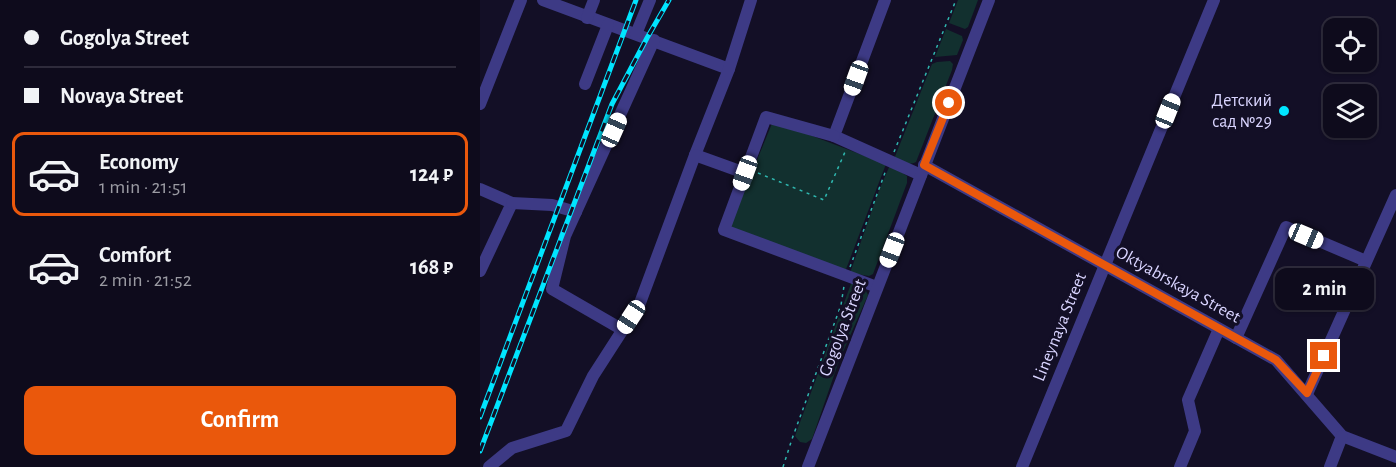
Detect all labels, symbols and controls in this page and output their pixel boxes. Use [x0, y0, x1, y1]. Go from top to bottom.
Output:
map controls [1323, 18, 1377, 138]
button: locate [1323, 18, 1377, 72]
text: Gogolya Street [60, 27, 189, 49]
car [841, 58, 871, 98]
button: layers [1323, 84, 1377, 138]
text: Novaya Street [60, 85, 183, 107]
route start [935, 89, 962, 116]
car [1153, 91, 1183, 131]
place label: Детский сад №29 [1212, 92, 1272, 131]
marker: Детский сад №29 [1277, 104, 1291, 118]
car [598, 110, 630, 150]
icon: car [27, 147, 81, 201]
text: Economy [99, 151, 179, 173]
car [730, 153, 760, 193]
text: 124 ₽ [410, 163, 453, 185]
text: 1 min · 21:51 [99, 177, 187, 197]
car [1286, 221, 1326, 251]
car [877, 230, 907, 270]
icon: car [27, 240, 81, 294]
street label: Oktyabrskaya Street [1113, 243, 1244, 327]
text: Comfort [99, 244, 171, 266]
text: 168 ₽ [410, 256, 453, 278]
callout: 2 min [1274, 269, 1374, 311]
text: 2 min · 21:52 [99, 270, 192, 290]
street label: Lineynaya Street [1030, 270, 1090, 384]
street label: Gogolya Street [816, 277, 870, 379]
text: 2 min [1302, 279, 1347, 299]
car [614, 297, 648, 337]
route end [1310, 342, 1337, 369]
button: Confirm [24, 386, 456, 455]

